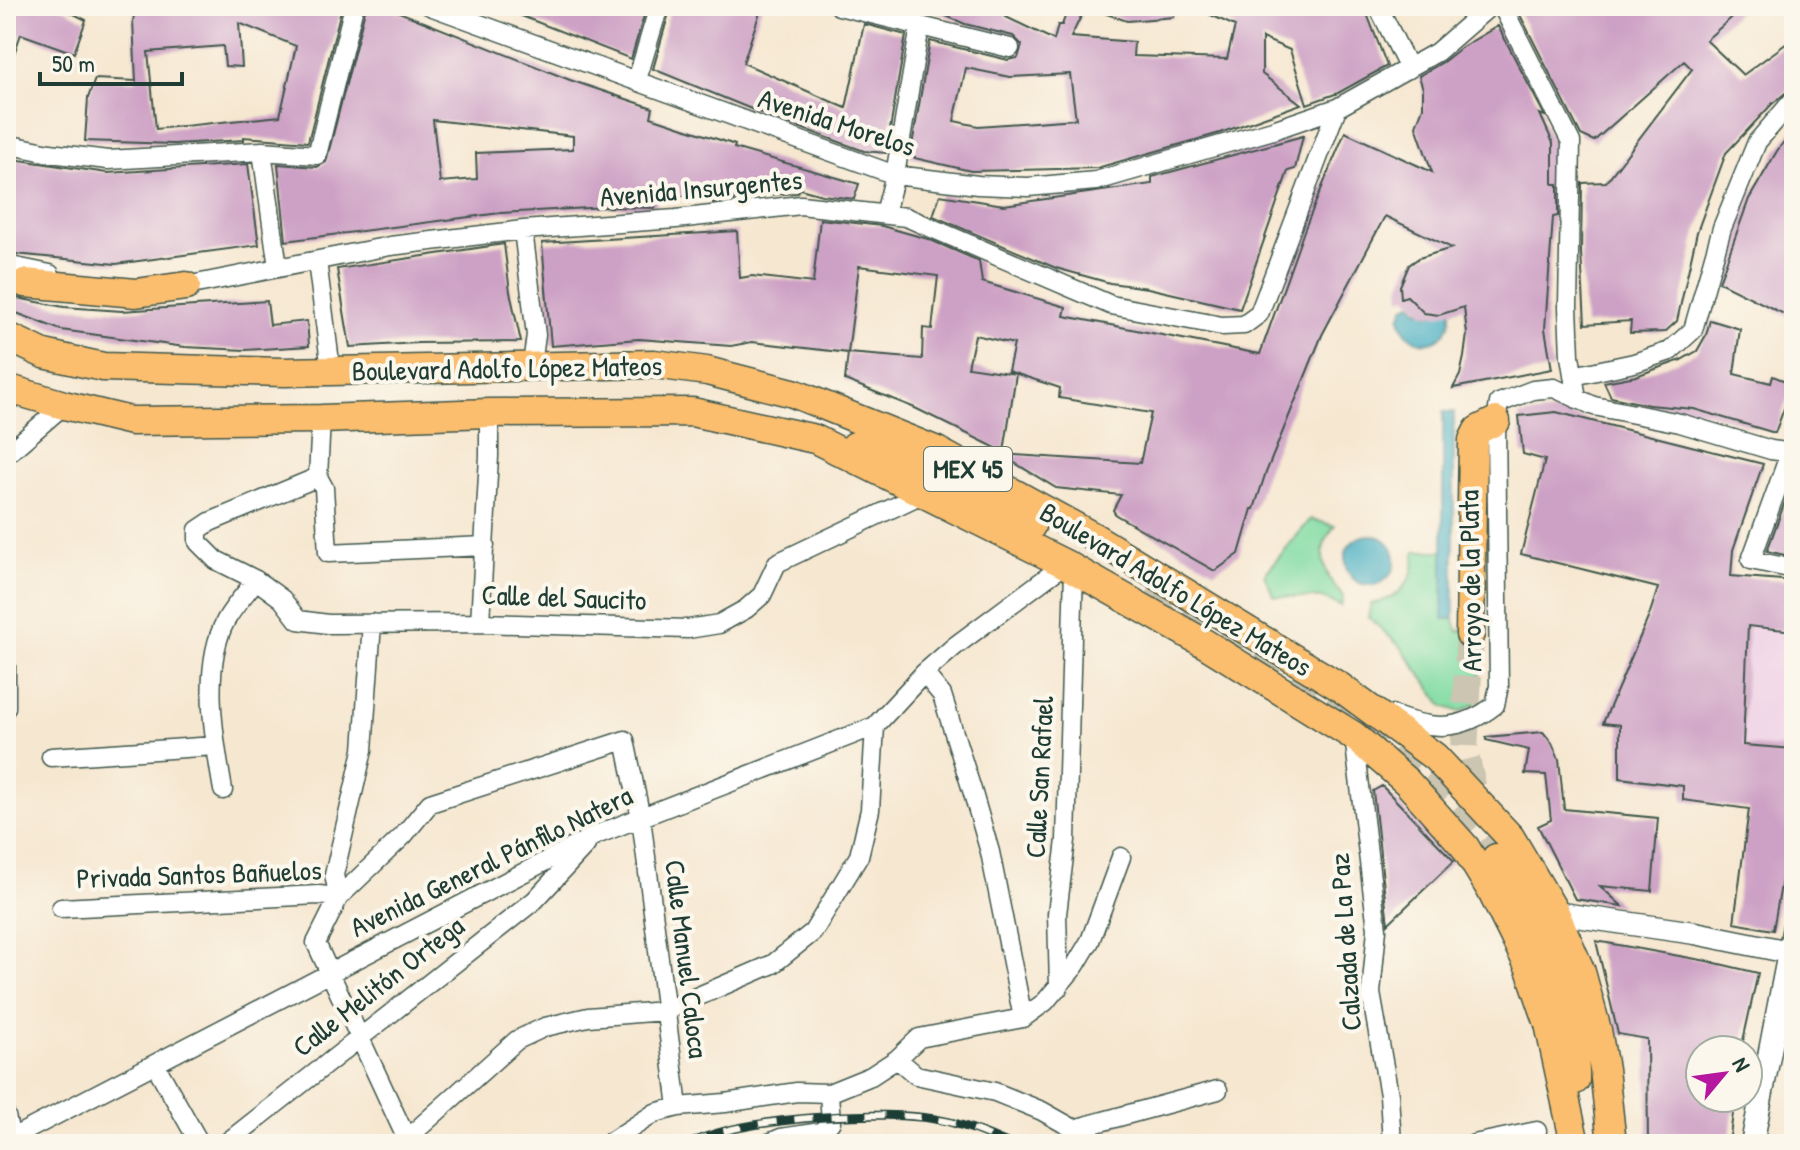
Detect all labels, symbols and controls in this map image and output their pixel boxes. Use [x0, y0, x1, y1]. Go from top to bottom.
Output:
scale bar [40, 36, 182, 86]
text: 50 m [52, 47, 95, 79]
street label: Avenida Morelos [754, 79, 920, 165]
street label: Avenida Insurgentes [598, 160, 804, 216]
street label: Boulevard Adolfo López Mateos [351, 346, 663, 390]
road number: MEX 45 [924, 447, 1012, 491]
street label: Arroyo de la Plata [1449, 490, 1491, 672]
street label: Boulevard Adolfo López Mateos [1033, 493, 1319, 685]
street label: Calle del Saucito [481, 575, 647, 619]
street label: Calle San Rafael [1016, 694, 1062, 859]
street label: Avenida General Pánfilo Natera [344, 776, 638, 946]
street label: Privada Santos Bañuelos [76, 851, 322, 897]
street label: Calzada de La Paz [1320, 852, 1370, 1032]
street label: Calle Manuel Caloca [656, 858, 718, 1060]
street label: Calle Melitón Ortega [284, 907, 472, 1065]
north arrow [1684, 1034, 1764, 1114]
text: N [1726, 1052, 1758, 1077]

